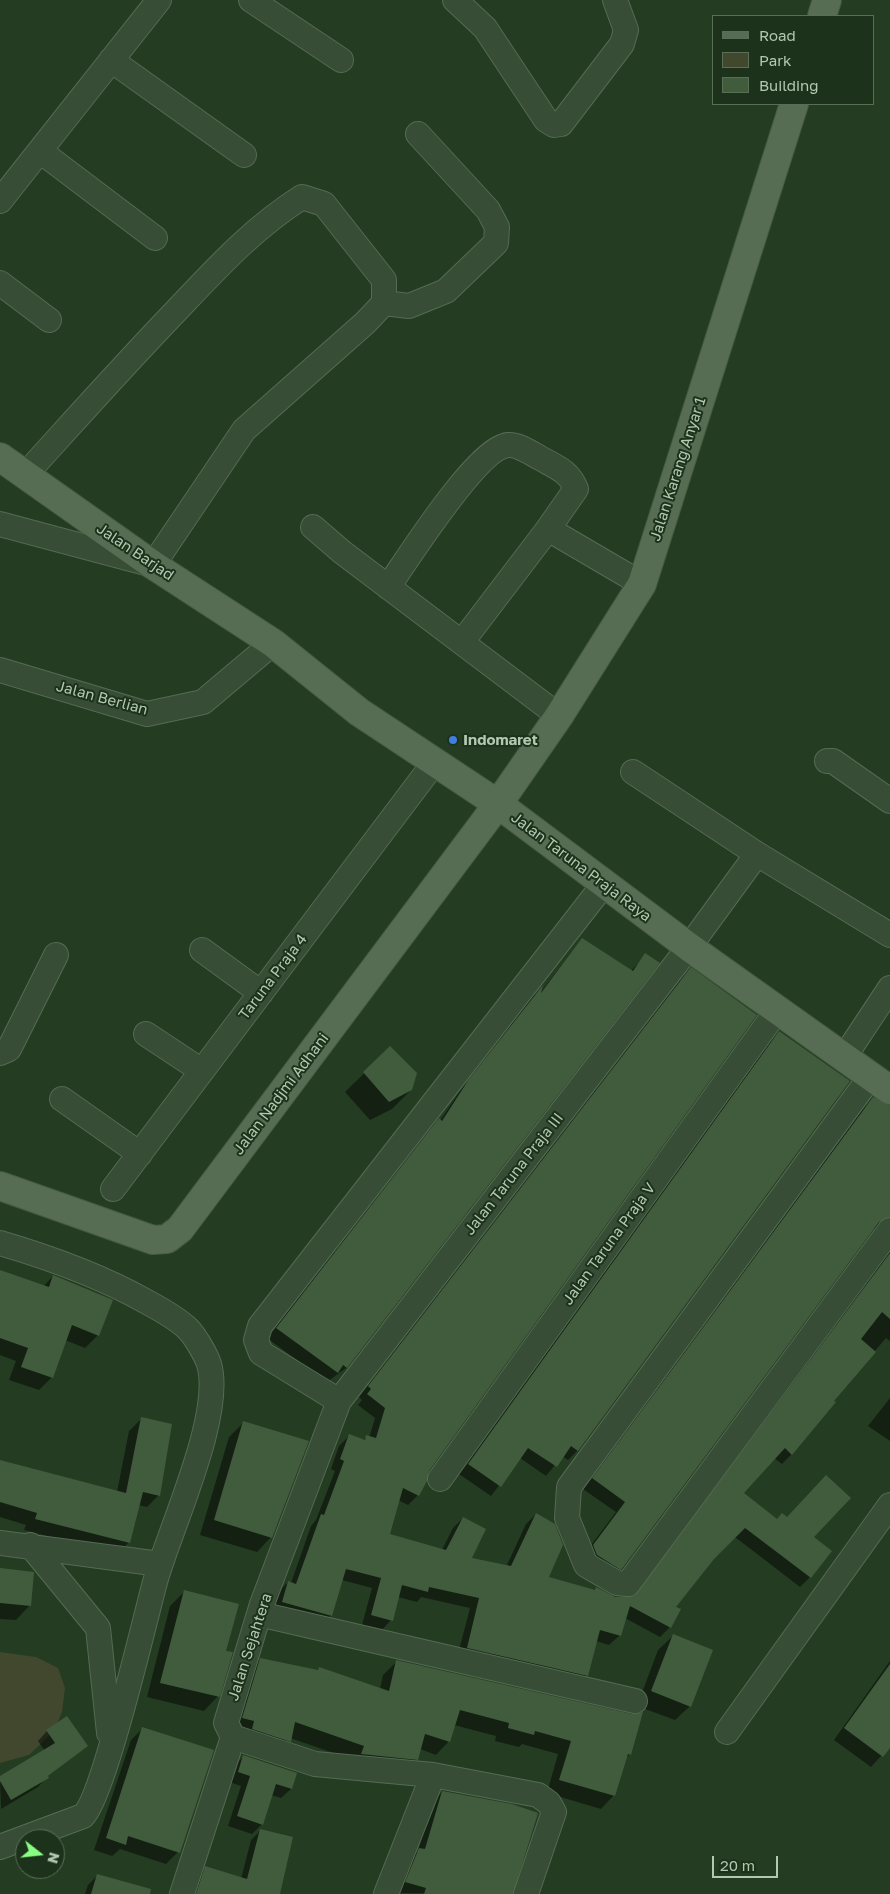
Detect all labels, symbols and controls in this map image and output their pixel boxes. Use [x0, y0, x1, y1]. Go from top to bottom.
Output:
legend [712, 15, 875, 105]
text: Road [759, 26, 796, 44]
text: Park [759, 51, 791, 69]
text: Building [759, 76, 819, 94]
street label: Jalan Karang Anyar 1 [646, 395, 710, 543]
street label: Jalan Barjad [93, 520, 177, 584]
street label: Jalan Berlian [54, 677, 150, 719]
place label: Indomaret [463, 731, 538, 749]
marker: Indomaret [447, 734, 459, 746]
street label: Jalan Taruna Praja Raya [507, 808, 655, 926]
street label: Taruna Praja 4 [235, 931, 311, 1023]
street label: Jalan Nadjmi Adhani [229, 1030, 333, 1158]
street label: Jalan Taruna Praja III [461, 1109, 567, 1239]
street label: Jalan Taruna Praja V [559, 1180, 659, 1308]
street label: Jalan Sejahtera [224, 1591, 276, 1703]
north arrow [15, 1829, 65, 1879]
scale bar [715, 1846, 781, 1878]
text: N [44, 1851, 64, 1865]
text: 20 m [720, 1856, 755, 1874]

